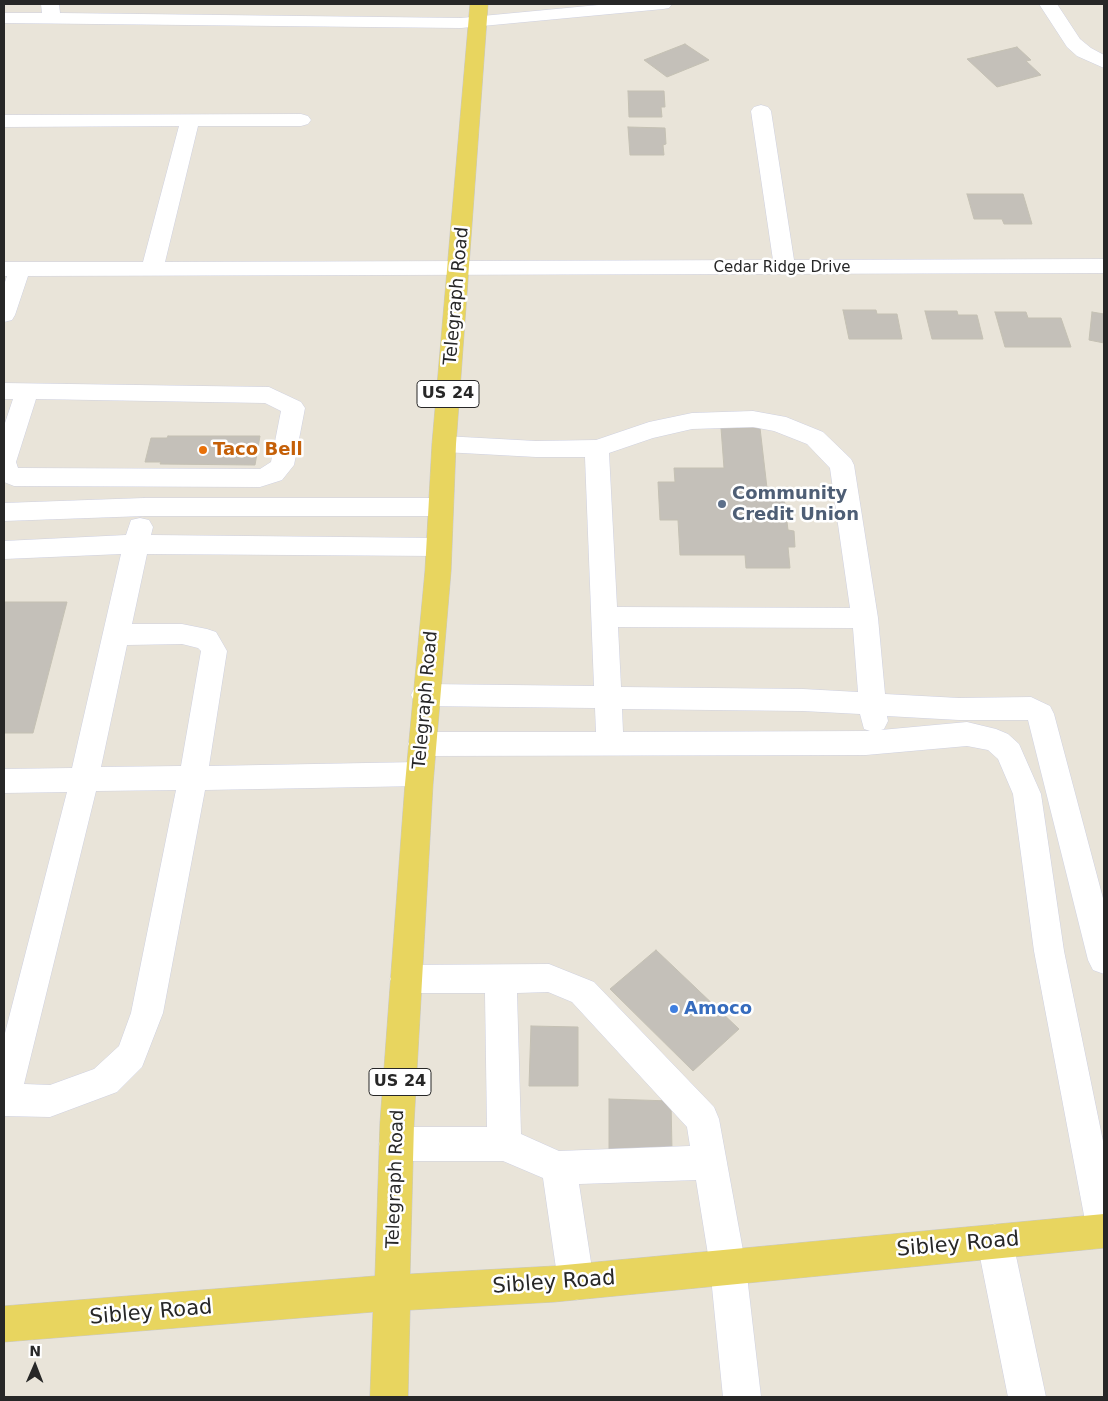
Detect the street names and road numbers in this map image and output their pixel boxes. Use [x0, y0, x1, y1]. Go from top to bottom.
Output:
street label: Telegraph Road [440, 226, 474, 366]
street label: Cedar Ridge Drive [714, 259, 850, 277]
road number: US 24 [417, 380, 479, 408]
street label: Telegraph Road [409, 630, 443, 770]
road number: US 24 [369, 1068, 431, 1096]
street label: Telegraph Road [383, 1109, 409, 1249]
street label: Sibley Road [896, 1227, 1020, 1263]
street label: Sibley Road [492, 1266, 616, 1300]
street label: Sibley Road [89, 1295, 213, 1331]

